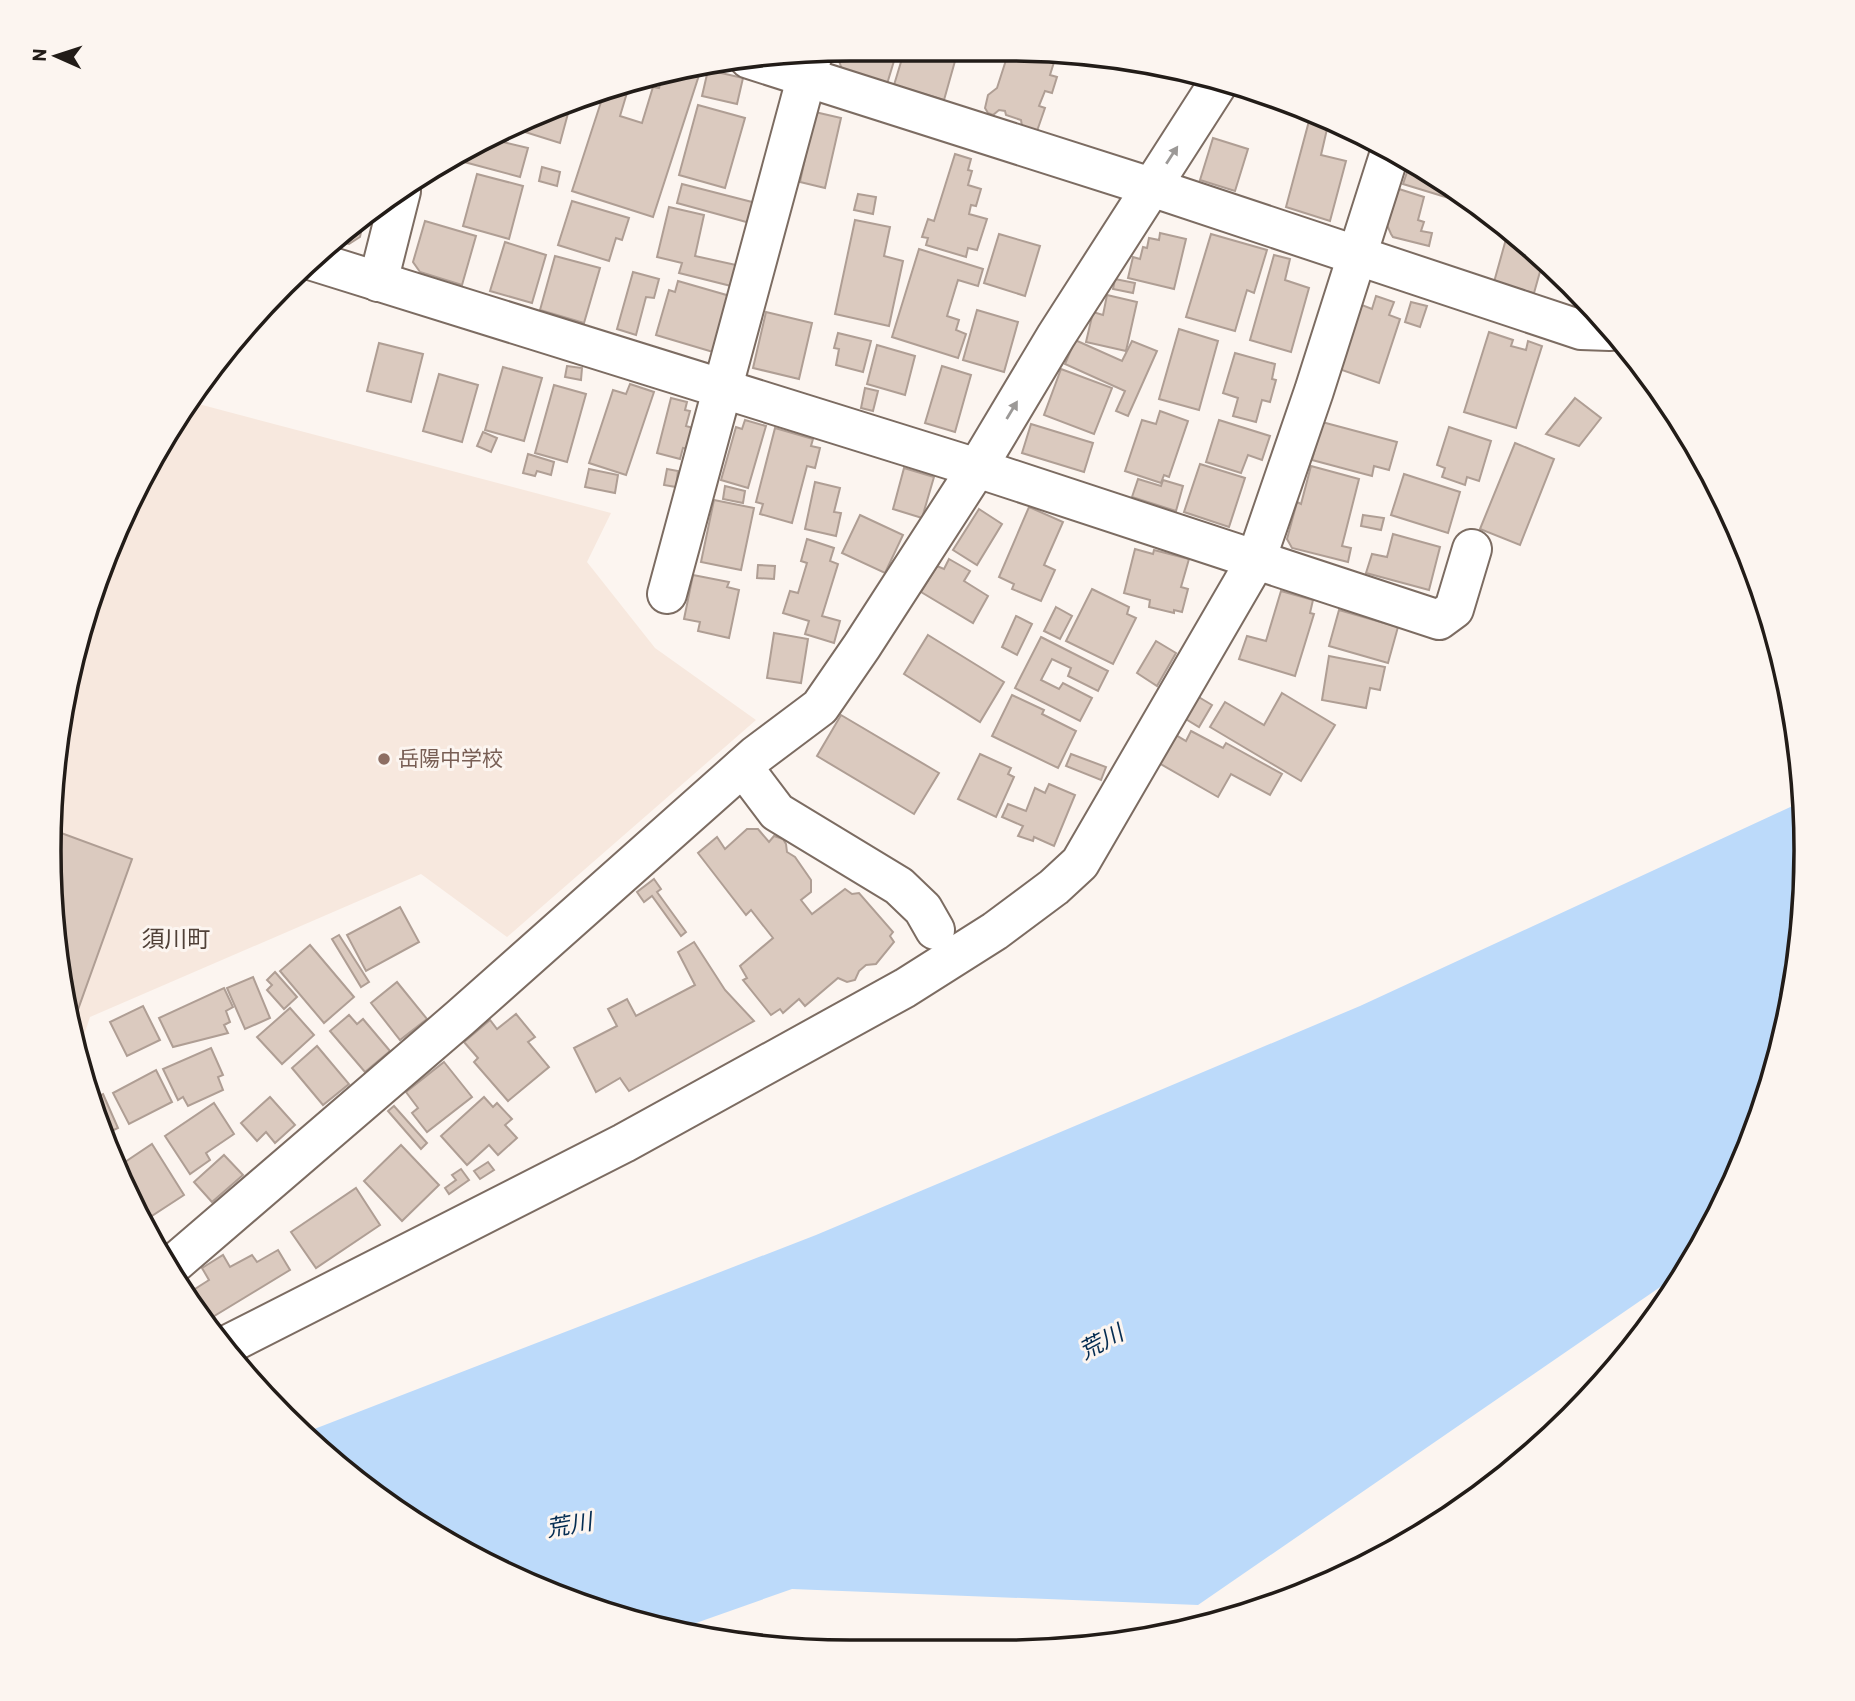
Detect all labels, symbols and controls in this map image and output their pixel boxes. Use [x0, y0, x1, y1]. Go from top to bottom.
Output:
north arrow [21, 21, 91, 91]
text: N [27, 48, 50, 62]
one-way arrow [1166, 146, 1179, 165]
one-way arrow [1005, 400, 1018, 419]
place label: 岳陽中学校 [398, 745, 503, 770]
marker: 岳陽中学校 [376, 751, 392, 767]
district label: 須川町 [142, 924, 211, 952]
water label: 荒川 [1074, 1317, 1130, 1364]
water label: 荒川 [544, 1506, 597, 1542]

